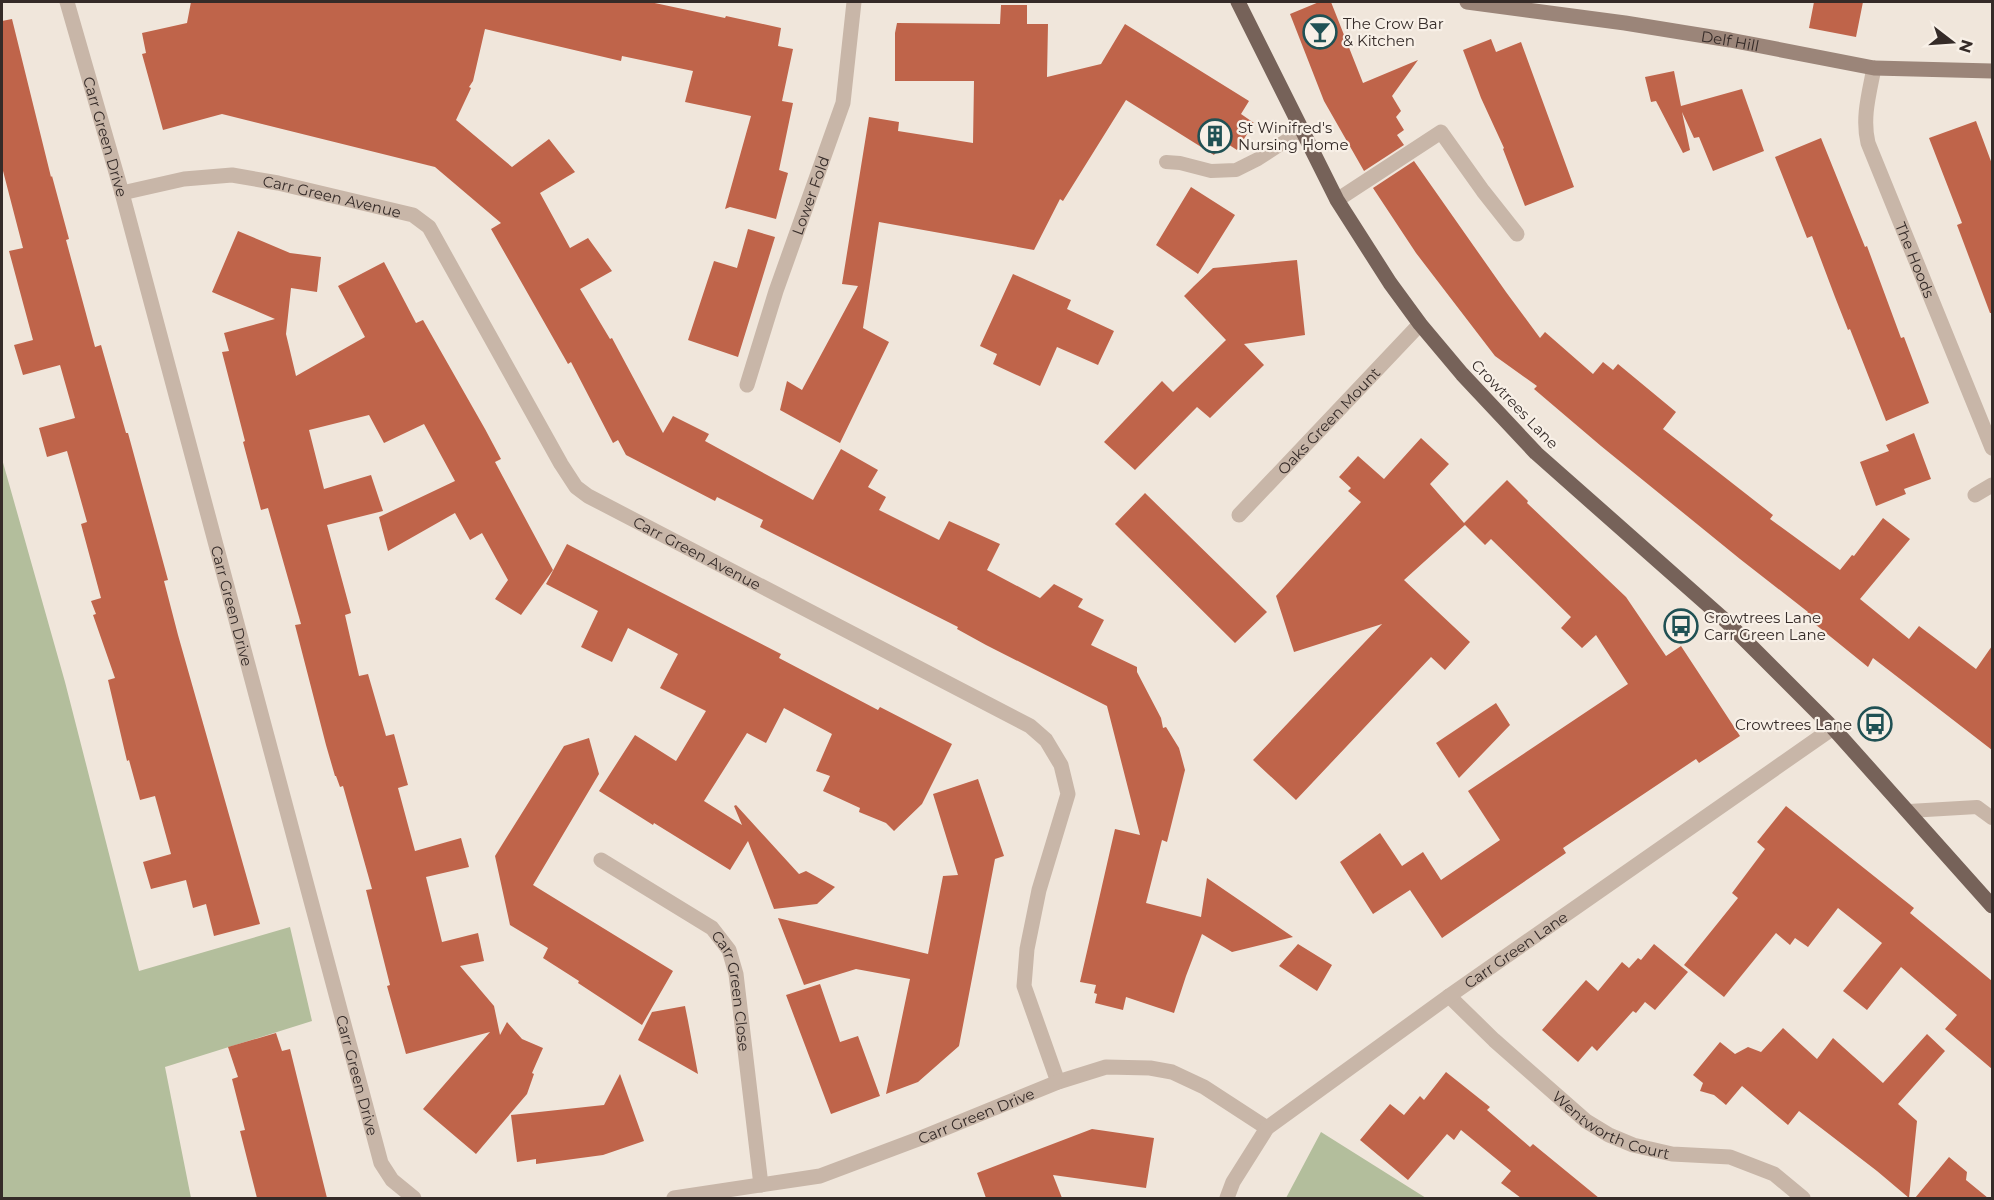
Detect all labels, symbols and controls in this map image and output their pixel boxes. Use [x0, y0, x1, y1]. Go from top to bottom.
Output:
north arrow [1922, 12, 1982, 72]
bar icon: The Crow Bar & Kitchen [1302, 14, 1338, 50]
place label: The Crow Bar & Kitchen [1343, 14, 1444, 50]
street label: Delf Hill [1700, 26, 1761, 55]
text: N [1955, 37, 1977, 55]
street label: Carr Green Drive [79, 74, 132, 199]
building icon: St Winifred's Nursing Home [1197, 118, 1233, 154]
place label: St Winifred's Nursing Home [1238, 118, 1349, 154]
street label: Lower Fold [787, 153, 833, 237]
street label: Carr Green Avenue [261, 171, 403, 221]
street label: The Hoods [1892, 219, 1939, 301]
street label: Crowtrees Lane [1467, 355, 1563, 453]
street label: Oaks Green Mount [1273, 363, 1384, 478]
street label: Carr Green Avenue [630, 512, 764, 594]
street label: Carr Green Drive [207, 543, 257, 668]
bus stop icon: Crowtrees Lane Carr Green Lane [1663, 608, 1699, 644]
place label: Crowtrees Lane Carr Green Lane [1704, 608, 1826, 644]
bus stop icon: Crowtrees Lane [1857, 706, 1893, 742]
place label: Crowtrees Lane [1735, 715, 1852, 734]
street label: Carr Green Lane [1460, 907, 1571, 992]
street label: Carr Green Close [708, 926, 755, 1052]
street label: Carr Green Drive [332, 1013, 383, 1138]
street label: Carr Green Drive [915, 1083, 1037, 1148]
street label: Wentworth Court [1549, 1086, 1672, 1163]

